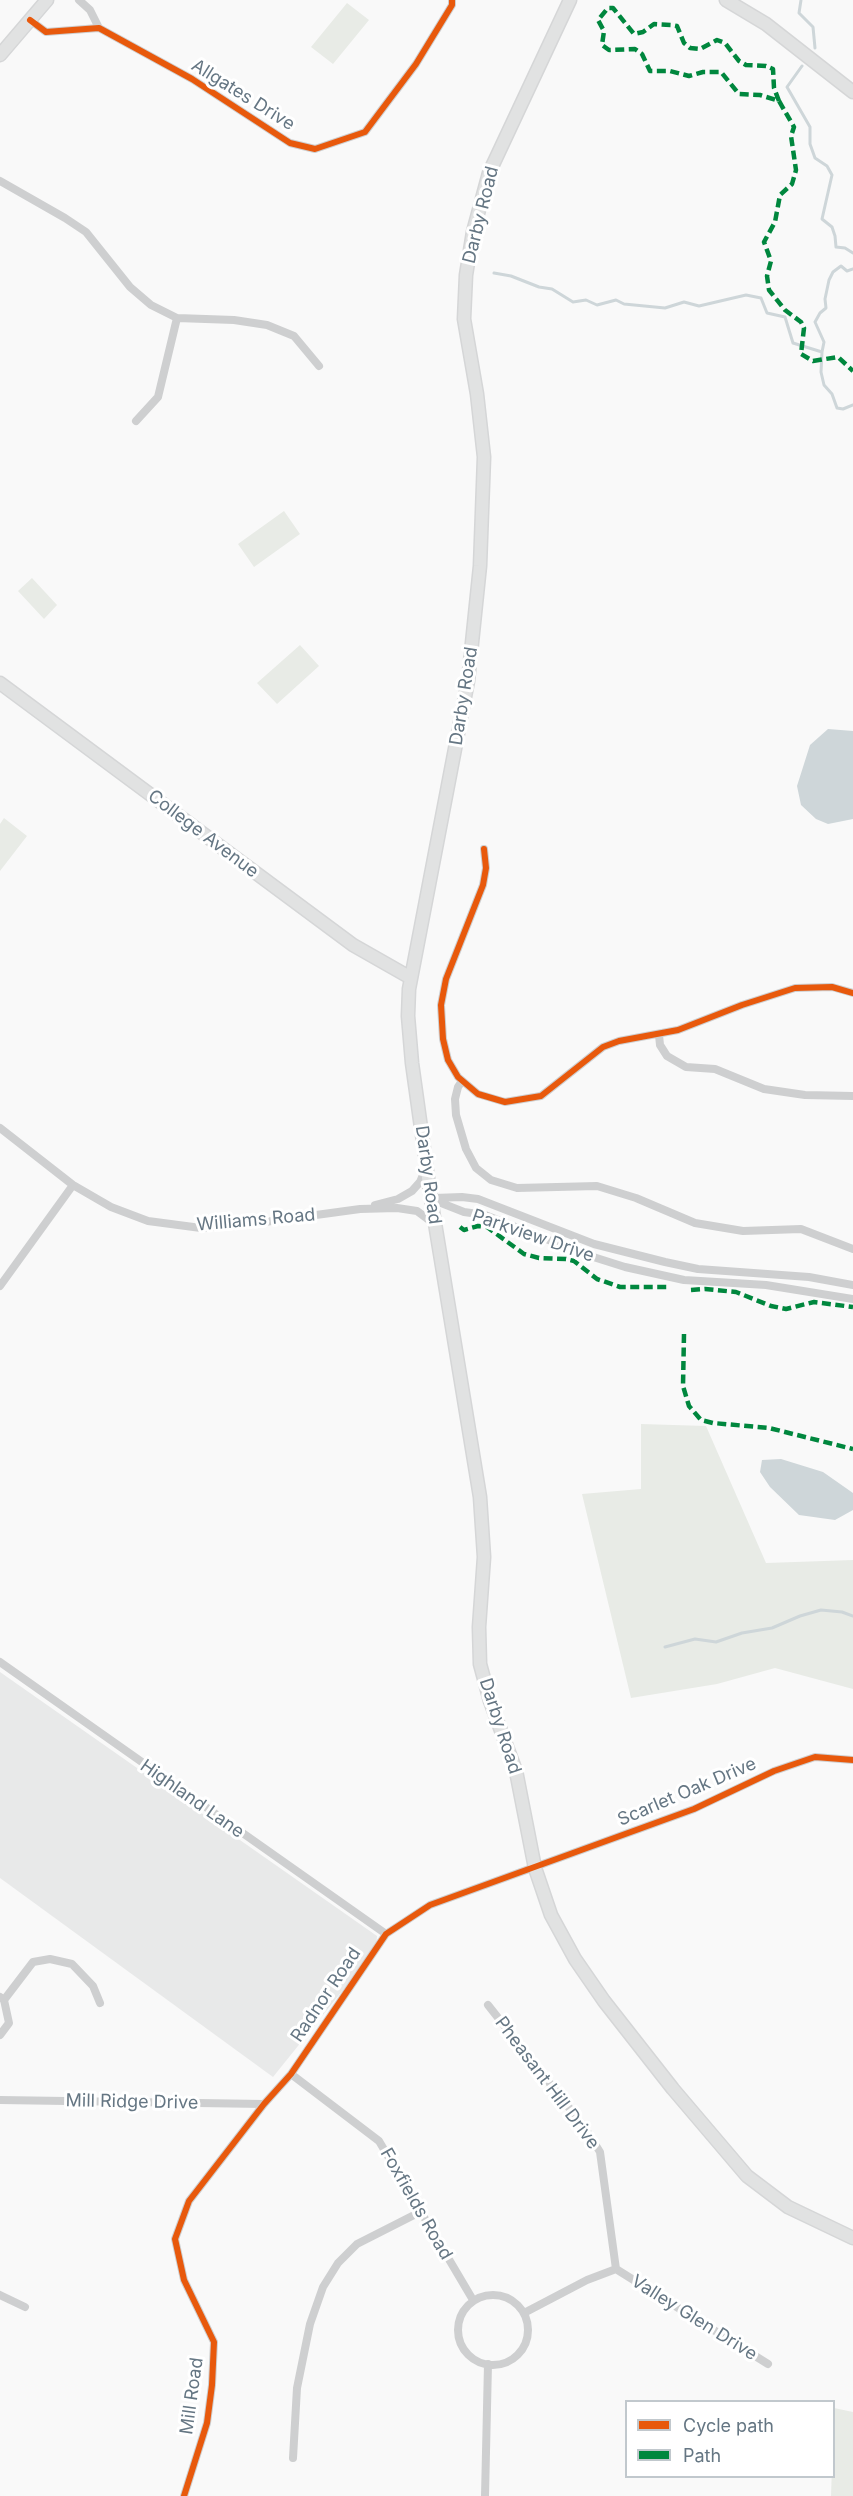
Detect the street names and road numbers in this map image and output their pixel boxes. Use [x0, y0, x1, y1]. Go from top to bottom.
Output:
street label: Allgates Drive [187, 55, 299, 135]
street label: Darby Road [458, 164, 504, 266]
street label: Darby Road [446, 645, 482, 747]
street label: College Avenue [143, 785, 263, 883]
street label: Darby Road [410, 1124, 446, 1226]
street label: Williams Road [196, 1204, 316, 1236]
street label: Parkview Drive [469, 1205, 597, 1267]
street label: Darby Road [474, 1675, 526, 1777]
street label: Scarlet Oak Drive [614, 1753, 760, 1831]
street label: Highland Lane [136, 1755, 248, 1843]
street label: Radnor Road [286, 1944, 366, 2046]
street label: Pheasant Hill Drive [490, 2012, 604, 2154]
street label: Mill Ridge Drive [66, 2090, 198, 2114]
street label: Foxfields Road [375, 2144, 457, 2264]
street label: Valley Glen Drive [627, 2271, 761, 2365]
street label: Mill Road [176, 2356, 208, 2436]

